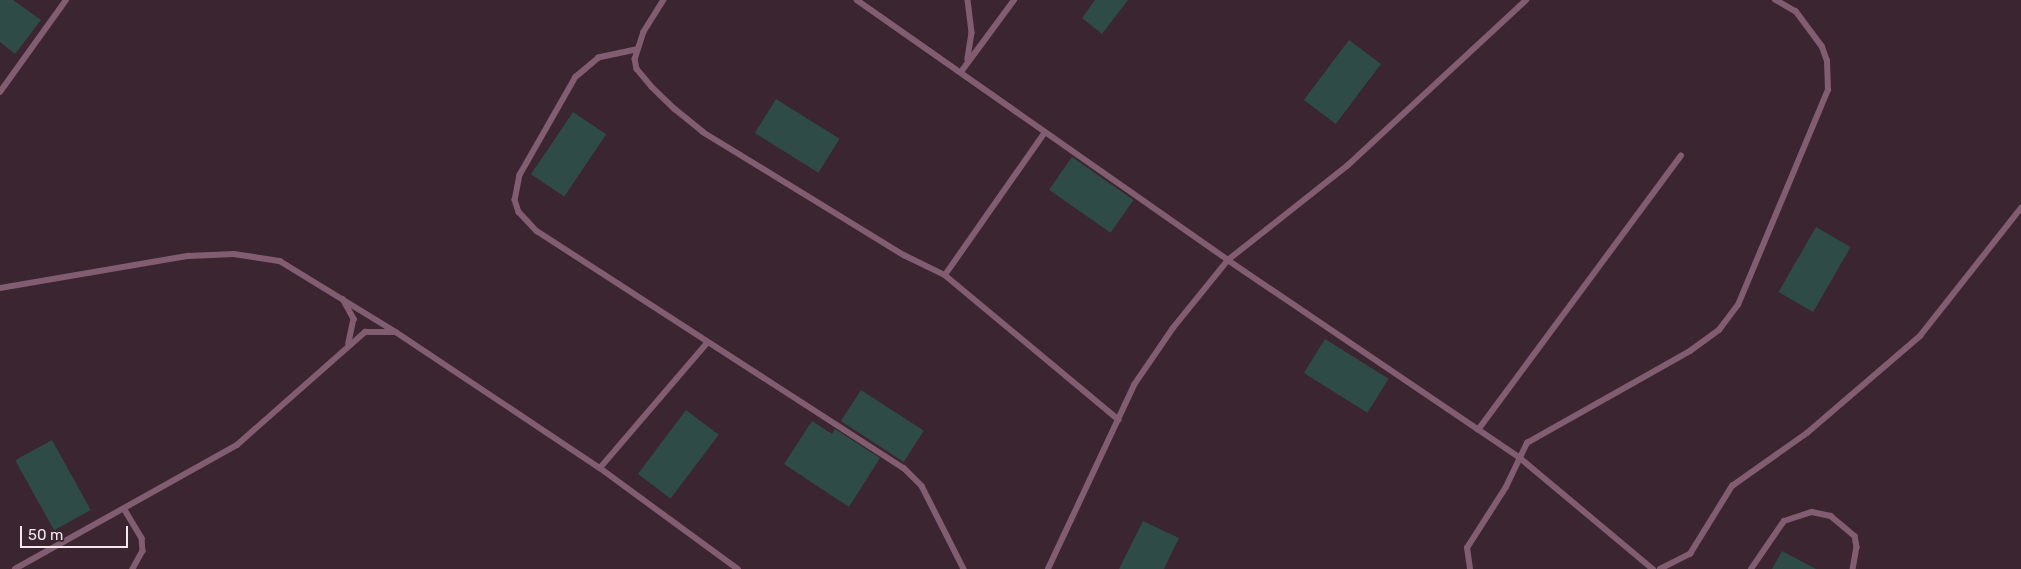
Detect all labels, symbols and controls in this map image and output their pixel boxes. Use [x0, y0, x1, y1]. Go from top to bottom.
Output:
scale bar [22, 516, 130, 548]
text: 50 m [28, 526, 63, 544]

